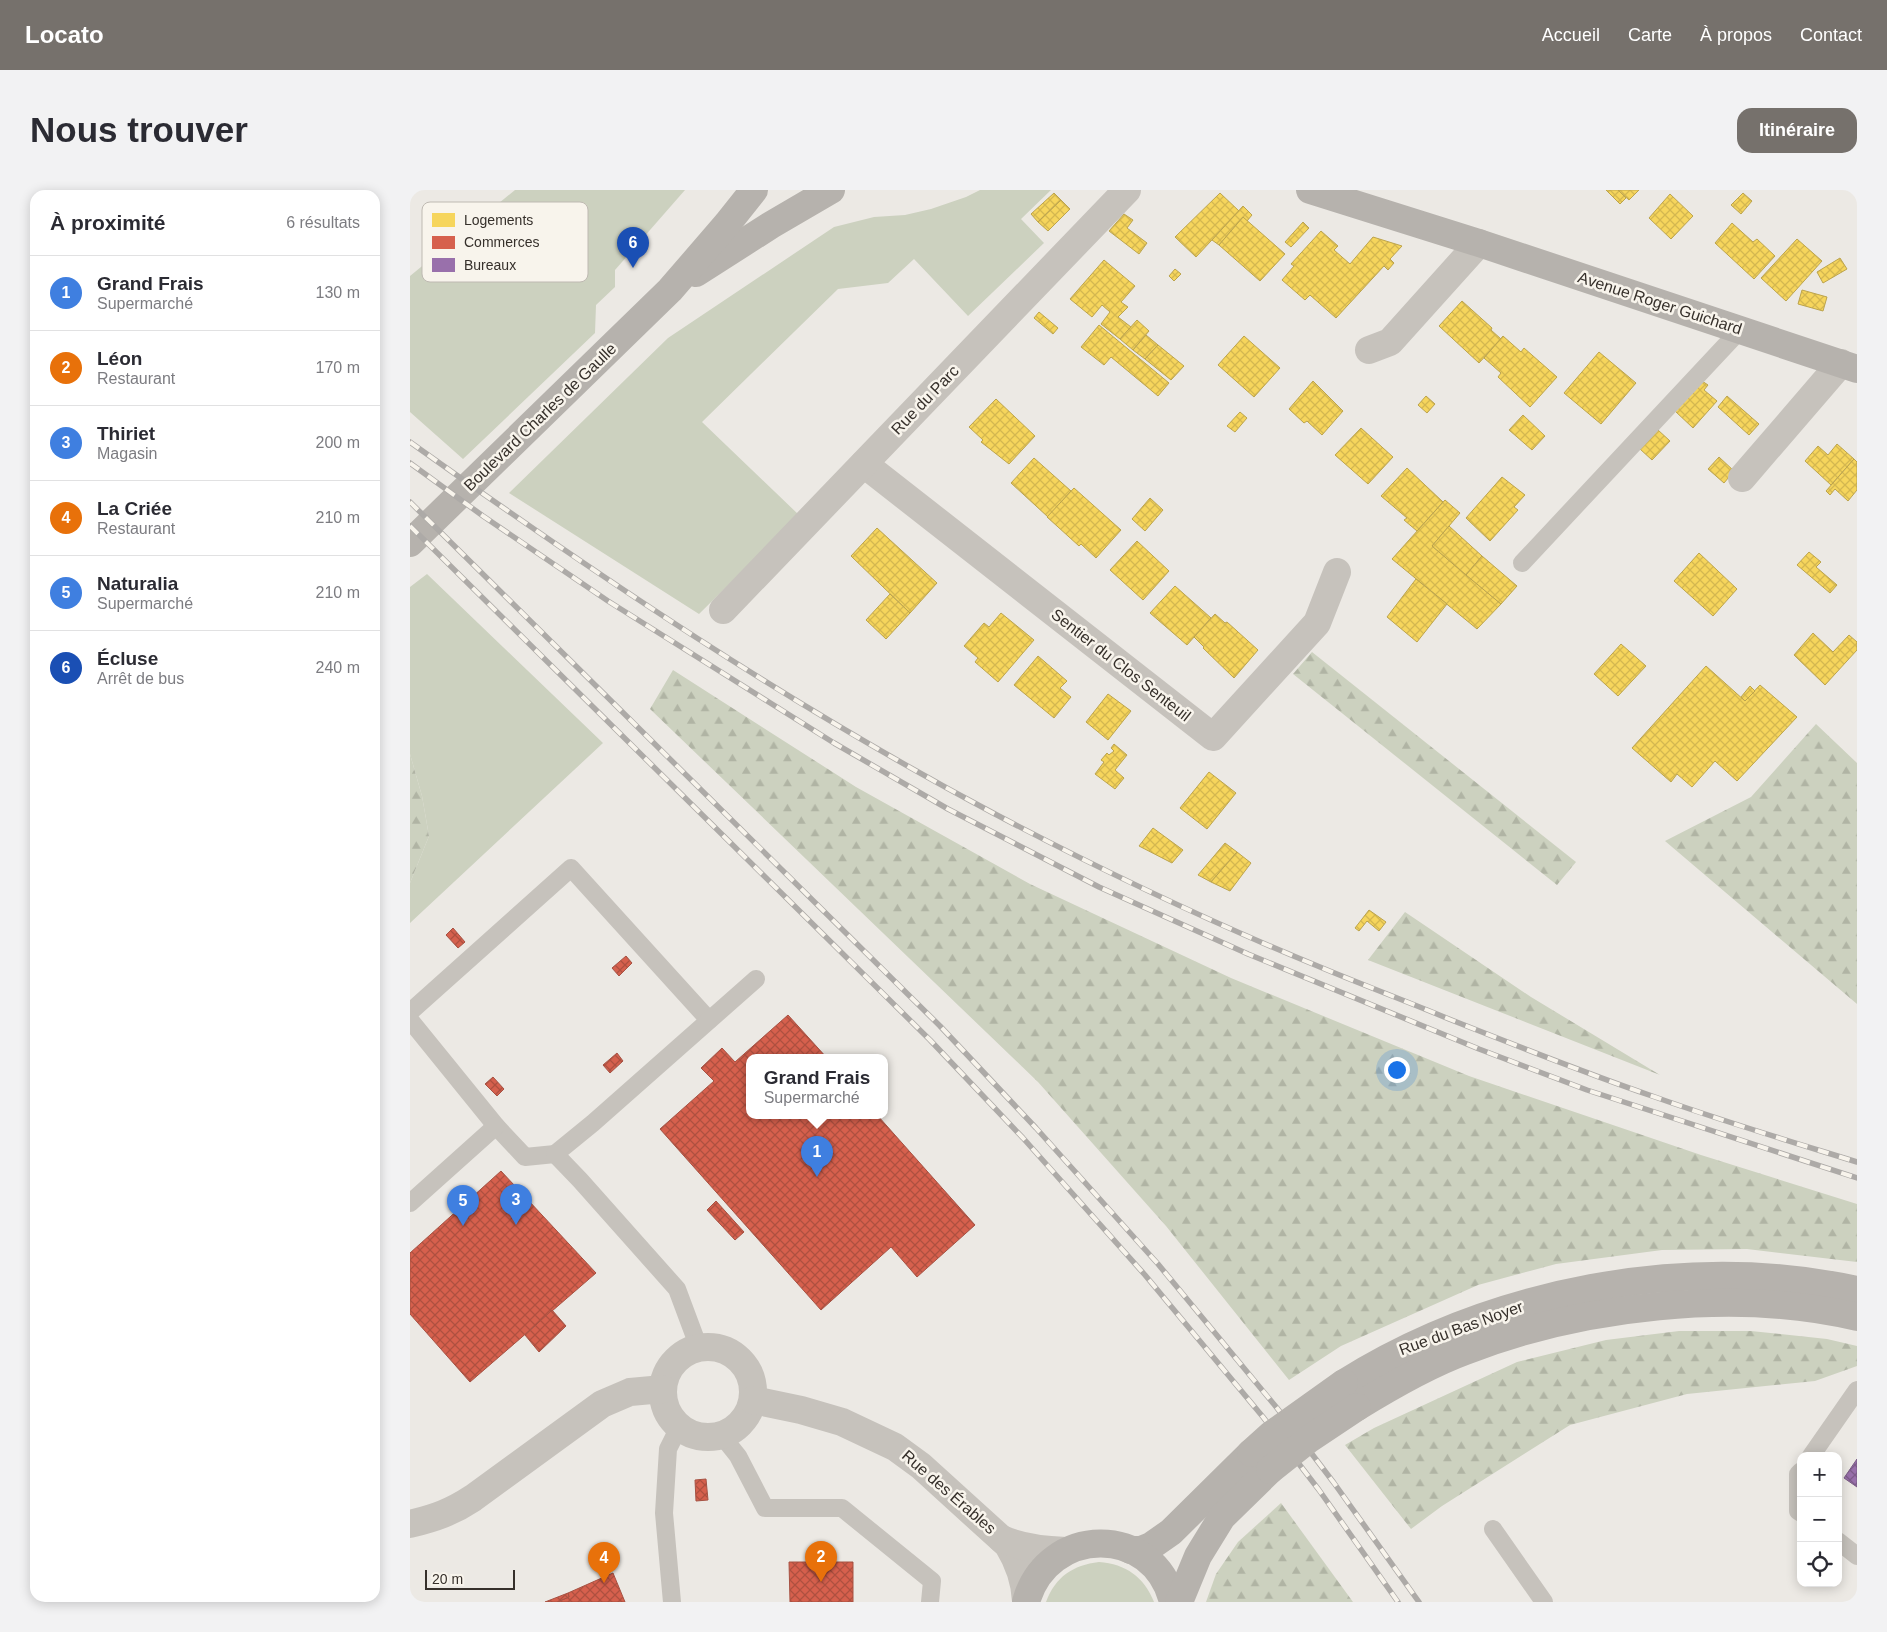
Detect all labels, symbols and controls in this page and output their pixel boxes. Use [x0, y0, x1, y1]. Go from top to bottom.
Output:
text: Locato [25, 21, 104, 48]
text: Accueil [1542, 25, 1600, 45]
text: Carte [1628, 25, 1672, 45]
text: À propos [1700, 25, 1772, 45]
text: Contact [1800, 25, 1862, 45]
button: Itinéraire [1737, 108, 1857, 153]
text: Nous trouver [30, 110, 248, 149]
legend [422, 202, 588, 282]
text: À proximité [50, 211, 166, 234]
text: Logements [464, 212, 533, 228]
text: 6 résultats [286, 214, 360, 231]
pin: 6 [617, 227, 649, 268]
text: Commerces [464, 234, 539, 250]
text: Bureaux [464, 257, 516, 273]
street label: Avenue Roger Guichard [1576, 268, 1744, 338]
text: Grand Frais [97, 273, 204, 294]
text: 1 [62, 284, 70, 301]
text: 130 m [316, 284, 360, 301]
text: Supermarché [97, 295, 193, 312]
street label: Boulevard Charles de Gaulle [461, 340, 620, 494]
text: Léon [97, 348, 142, 369]
text: 2 [62, 359, 70, 376]
text: 170 m [316, 359, 360, 376]
street label: Rue du Parc [888, 362, 962, 438]
text: Restaurant [97, 370, 175, 387]
text: Thiriet [97, 423, 155, 444]
text: 3 [62, 434, 70, 451]
text: 200 m [316, 434, 360, 451]
text: Magasin [97, 445, 157, 462]
text: La Criée [97, 498, 172, 519]
text: 4 [62, 509, 70, 526]
text: 210 m [316, 509, 360, 526]
text: Restaurant [97, 520, 175, 537]
text: Naturalia [97, 573, 178, 594]
text: 5 [62, 584, 70, 601]
text: 210 m [316, 584, 360, 601]
text: Supermarché [97, 595, 193, 612]
street label: Sentier du Clos Senteuil [1048, 605, 1194, 725]
text: Écluse [97, 648, 158, 669]
text: 6 [62, 659, 70, 676]
text: 240 m [316, 659, 360, 676]
text: Arrêt de bus [97, 670, 184, 687]
popup [746, 1054, 888, 1119]
your location [1384, 1057, 1410, 1083]
text: Grand Frais [764, 1067, 870, 1088]
text: Supermarché [764, 1089, 860, 1106]
pin: 1 [801, 1136, 833, 1177]
pin: 3 [500, 1184, 532, 1225]
pin: 5 [447, 1185, 479, 1226]
street label: Rue du Bas Noyer [1397, 1297, 1526, 1358]
street label: Rue des Érables [899, 1446, 1000, 1537]
map controls [1797, 1452, 1842, 1587]
button: + [1797, 1452, 1842, 1497]
button: − [1797, 1497, 1842, 1542]
pin: 2 [805, 1541, 837, 1582]
pin: 4 [588, 1542, 620, 1583]
button: locate [1797, 1542, 1842, 1587]
scale bar [425, 1567, 515, 1590]
text: 20 m [432, 1571, 463, 1587]

